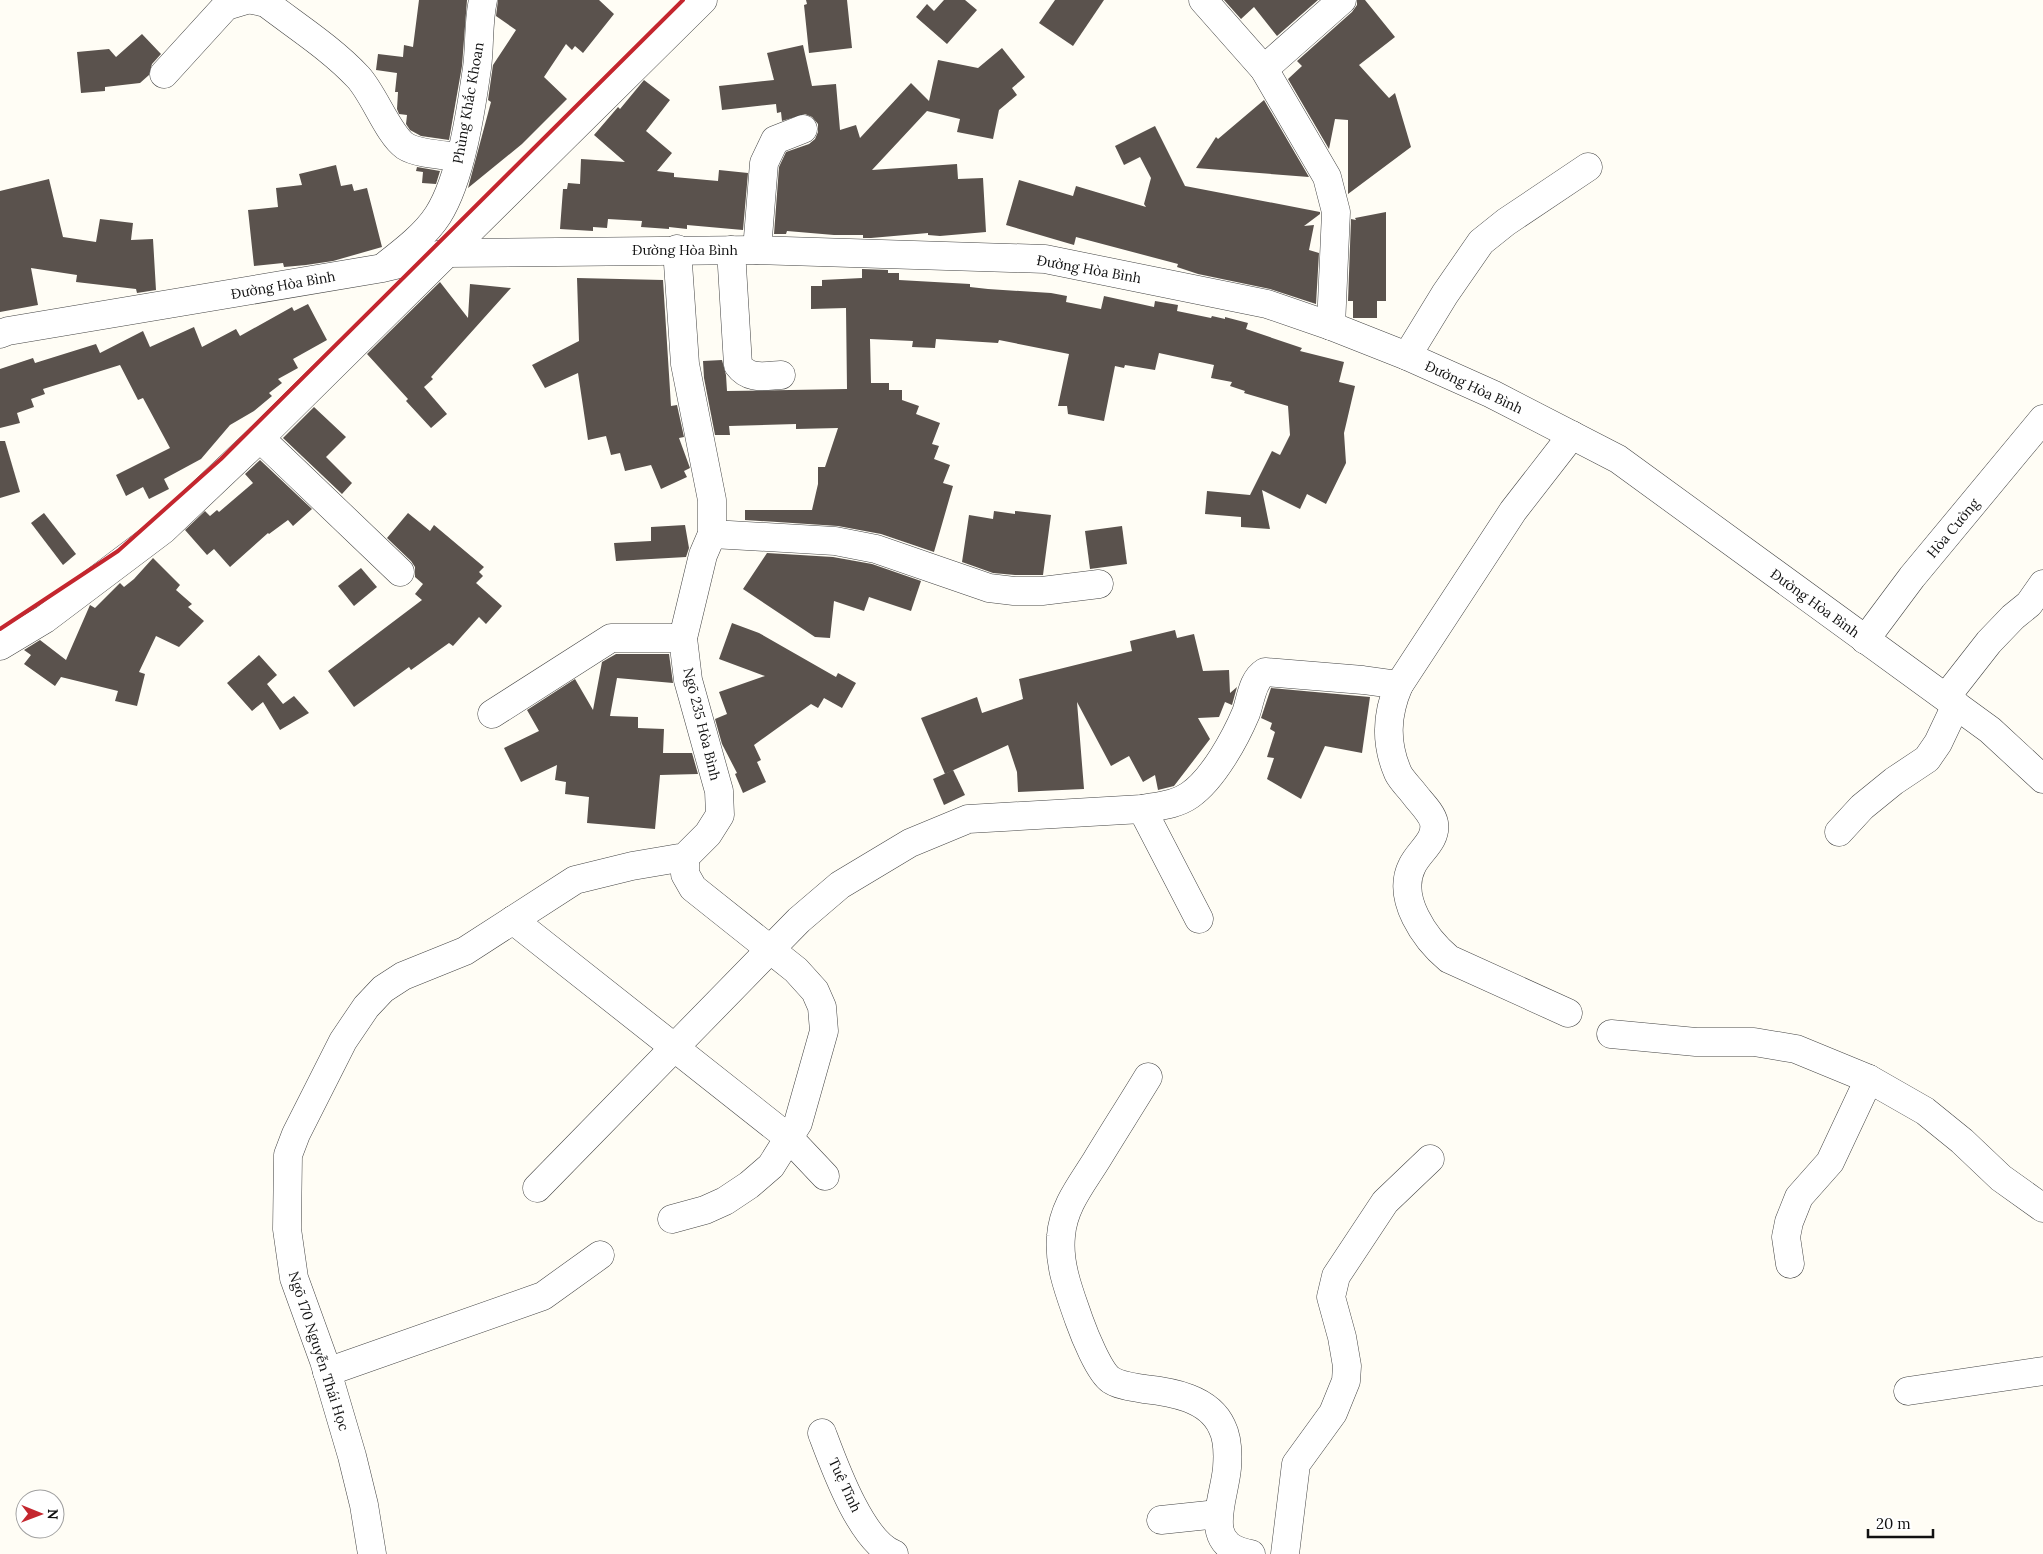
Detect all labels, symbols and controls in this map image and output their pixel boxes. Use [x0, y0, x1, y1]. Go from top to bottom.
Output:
street label: Phùng Khắc Khoan [448, 40, 488, 165]
street label: Đường Hòa Bình [632, 241, 738, 259]
street label: Đường Hòa Bình [1035, 251, 1143, 287]
street label: Đường Hòa Bình [229, 267, 337, 303]
street label: Đường Hòa Bình [1422, 356, 1526, 418]
street label: Hòa Cường [1923, 494, 1983, 561]
street label: Đường Hòa Bình [1767, 565, 1863, 641]
street label: Ngõ 235 Hòa Bình [679, 666, 725, 782]
street label: Ngõ 170 Nguyễn Thái Học [285, 1269, 353, 1433]
street label: Tuệ Tĩnh [825, 1455, 865, 1515]
north arrow [15, 1489, 65, 1539]
scale bar [1868, 1506, 1933, 1538]
text: N [44, 1509, 62, 1520]
text: 20 m [1876, 1514, 1911, 1533]

